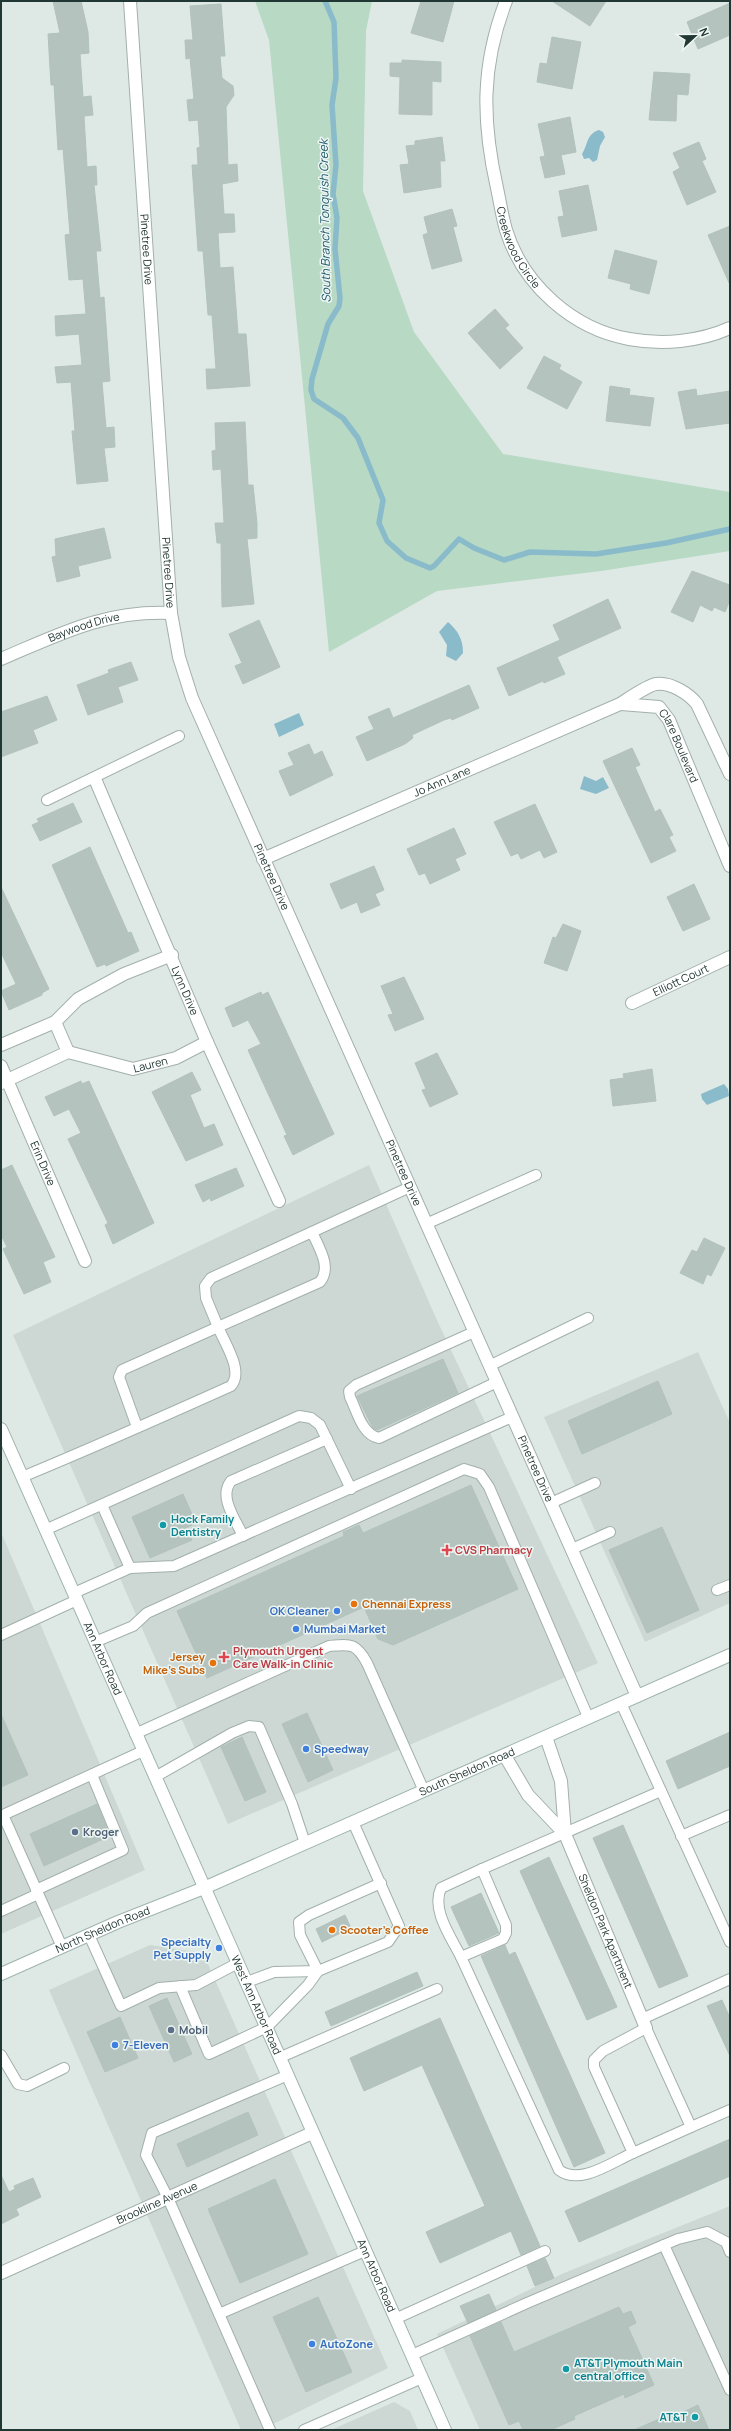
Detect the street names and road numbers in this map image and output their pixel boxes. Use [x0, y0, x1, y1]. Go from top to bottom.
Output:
street label: Creekwood Circle [494, 205, 545, 292]
street label: Pinetree Drive [137, 213, 157, 286]
street label: Pinetree Drive [159, 537, 179, 609]
street label: Baywood Drive [46, 608, 121, 645]
street label: Clare Boulevard [656, 705, 702, 785]
street label: Jo Ann Lane [411, 762, 473, 800]
street label: Pinetree Drive [251, 841, 294, 913]
street label: Elliott Court [650, 960, 711, 999]
street label: Lynn Drive [169, 964, 203, 1018]
street label: Lauren [132, 1052, 169, 1076]
street label: Pinetree Drive [383, 1137, 426, 1209]
street label: Erin Drive [27, 1138, 60, 1188]
street label: Pinetree Drive [515, 1433, 558, 1505]
street label: Ann Arbor Road [80, 1619, 126, 1697]
street label: South Sheldon Road [416, 1743, 517, 1799]
street label: Sheldon Park Apartment [575, 1871, 637, 1991]
street label: North Sheldon Road [53, 1902, 152, 1956]
street label: West Ann Arbor Road [228, 1953, 285, 2057]
street label: Brookline Avenue [114, 2177, 200, 2227]
street label: Ann Arbor Road [354, 2236, 400, 2314]

